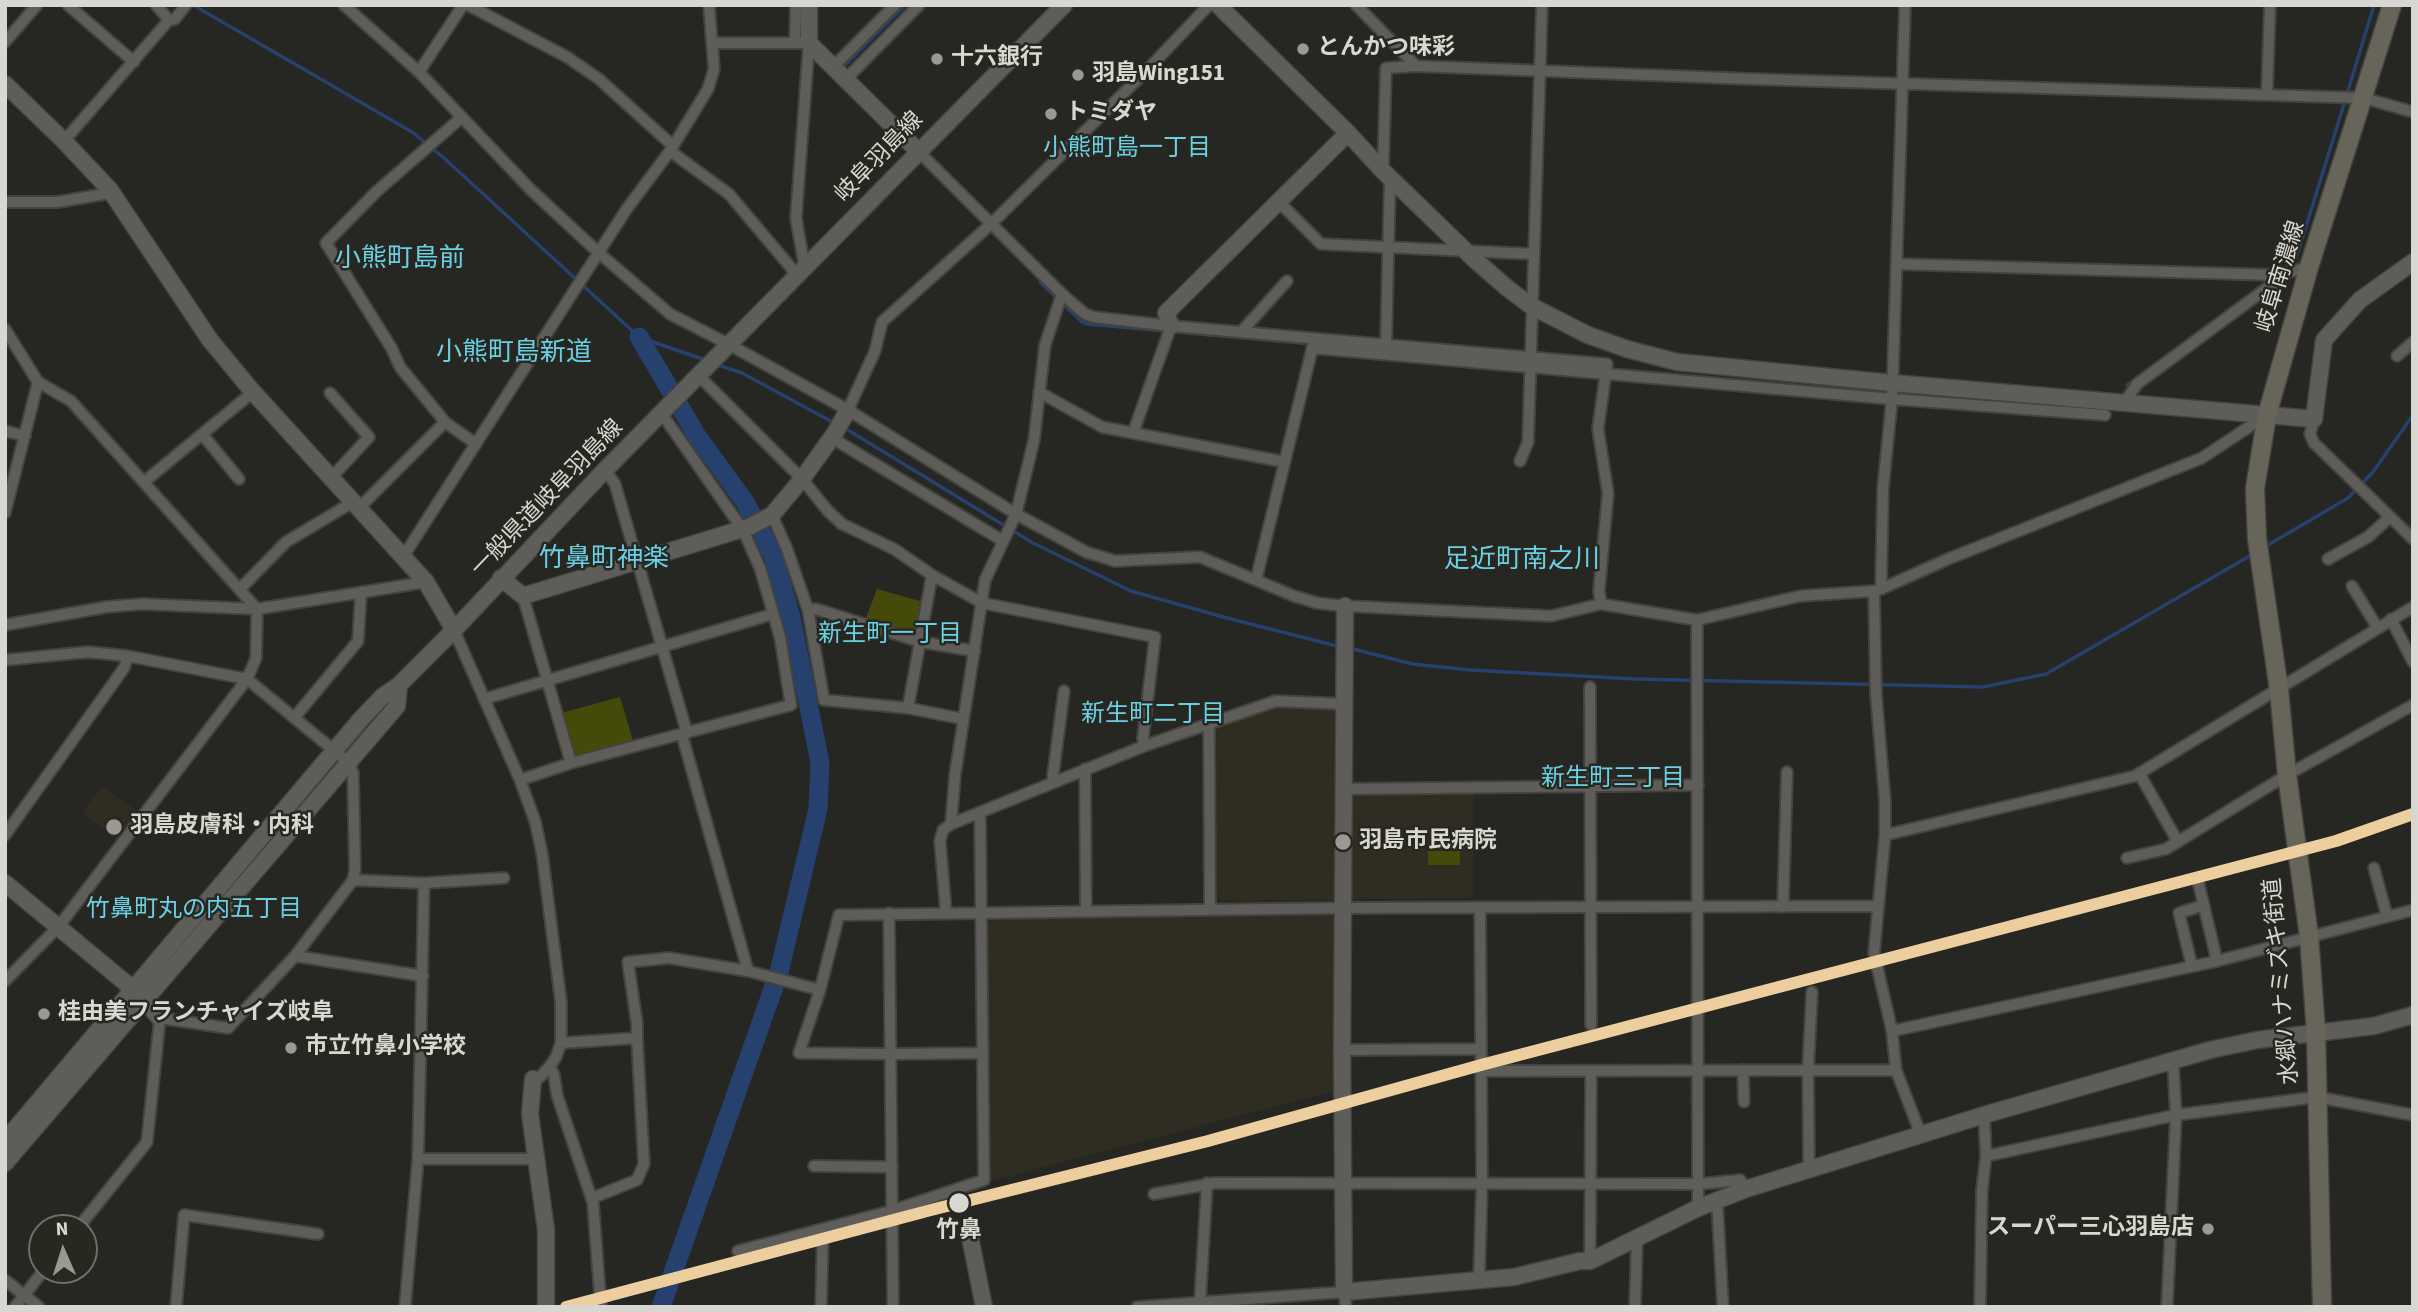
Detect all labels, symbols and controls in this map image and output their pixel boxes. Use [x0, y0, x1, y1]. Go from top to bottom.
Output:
place label: とんかつ味彩 [1317, 35, 1455, 63]
marker: とんかつ味彩 [1295, 41, 1311, 57]
place label: 十六銀行 [951, 45, 1043, 73]
marker: 十六銀行 [929, 51, 945, 67]
place label: 羽島Wing151 [1092, 61, 1225, 89]
marker: 羽島Wing151 [1070, 67, 1086, 83]
place label: トミダヤ [1065, 100, 1157, 128]
marker: トミダヤ [1043, 106, 1059, 122]
street label: 岐阜羽島線 [830, 107, 930, 209]
district label: 小熊町島一丁目 [1043, 136, 1211, 164]
street label: 岐阜南濃線 [2252, 218, 2312, 336]
district label: 小熊町島前 [335, 244, 465, 276]
district label: 小熊町島新道 [436, 338, 592, 370]
street label: 一般県道岐阜羽島線 [466, 415, 630, 583]
district label: 竹鼻町神楽 [539, 544, 669, 576]
district label: 足近町南之川 [1444, 545, 1600, 577]
district label: 新生町一丁目 [818, 622, 962, 650]
district label: 新生町二丁目 [1081, 702, 1225, 730]
district label: 新生町三丁目 [1541, 766, 1685, 794]
place label: 羽島皮膚科・内科 [130, 813, 314, 841]
marker: 羽島皮膚科・内科 [104, 817, 124, 837]
place label: 羽島市民病院 [1359, 828, 1497, 856]
marker: 羽島市民病院 [1333, 832, 1353, 852]
street label: 水郷ハナミズキ街道 [2260, 877, 2306, 1085]
district label: 竹鼻町丸の内五丁目 [86, 897, 302, 925]
place label: 桂由美フランチャイズ岐阜 [58, 1000, 334, 1028]
marker: 桂由美フランチャイズ岐阜 [36, 1006, 52, 1022]
place label: 市立竹鼻小学校 [305, 1034, 466, 1062]
marker: 市立竹鼻小学校 [283, 1040, 299, 1056]
marker: 竹鼻 [947, 1191, 971, 1215]
north arrow [28, 1214, 98, 1284]
place label: スーパー三心羽島店 [1987, 1215, 2194, 1243]
text: N [55, 1216, 69, 1243]
place label: 竹鼻 [936, 1218, 982, 1246]
marker: スーパー三心羽島店 [2200, 1221, 2216, 1237]

